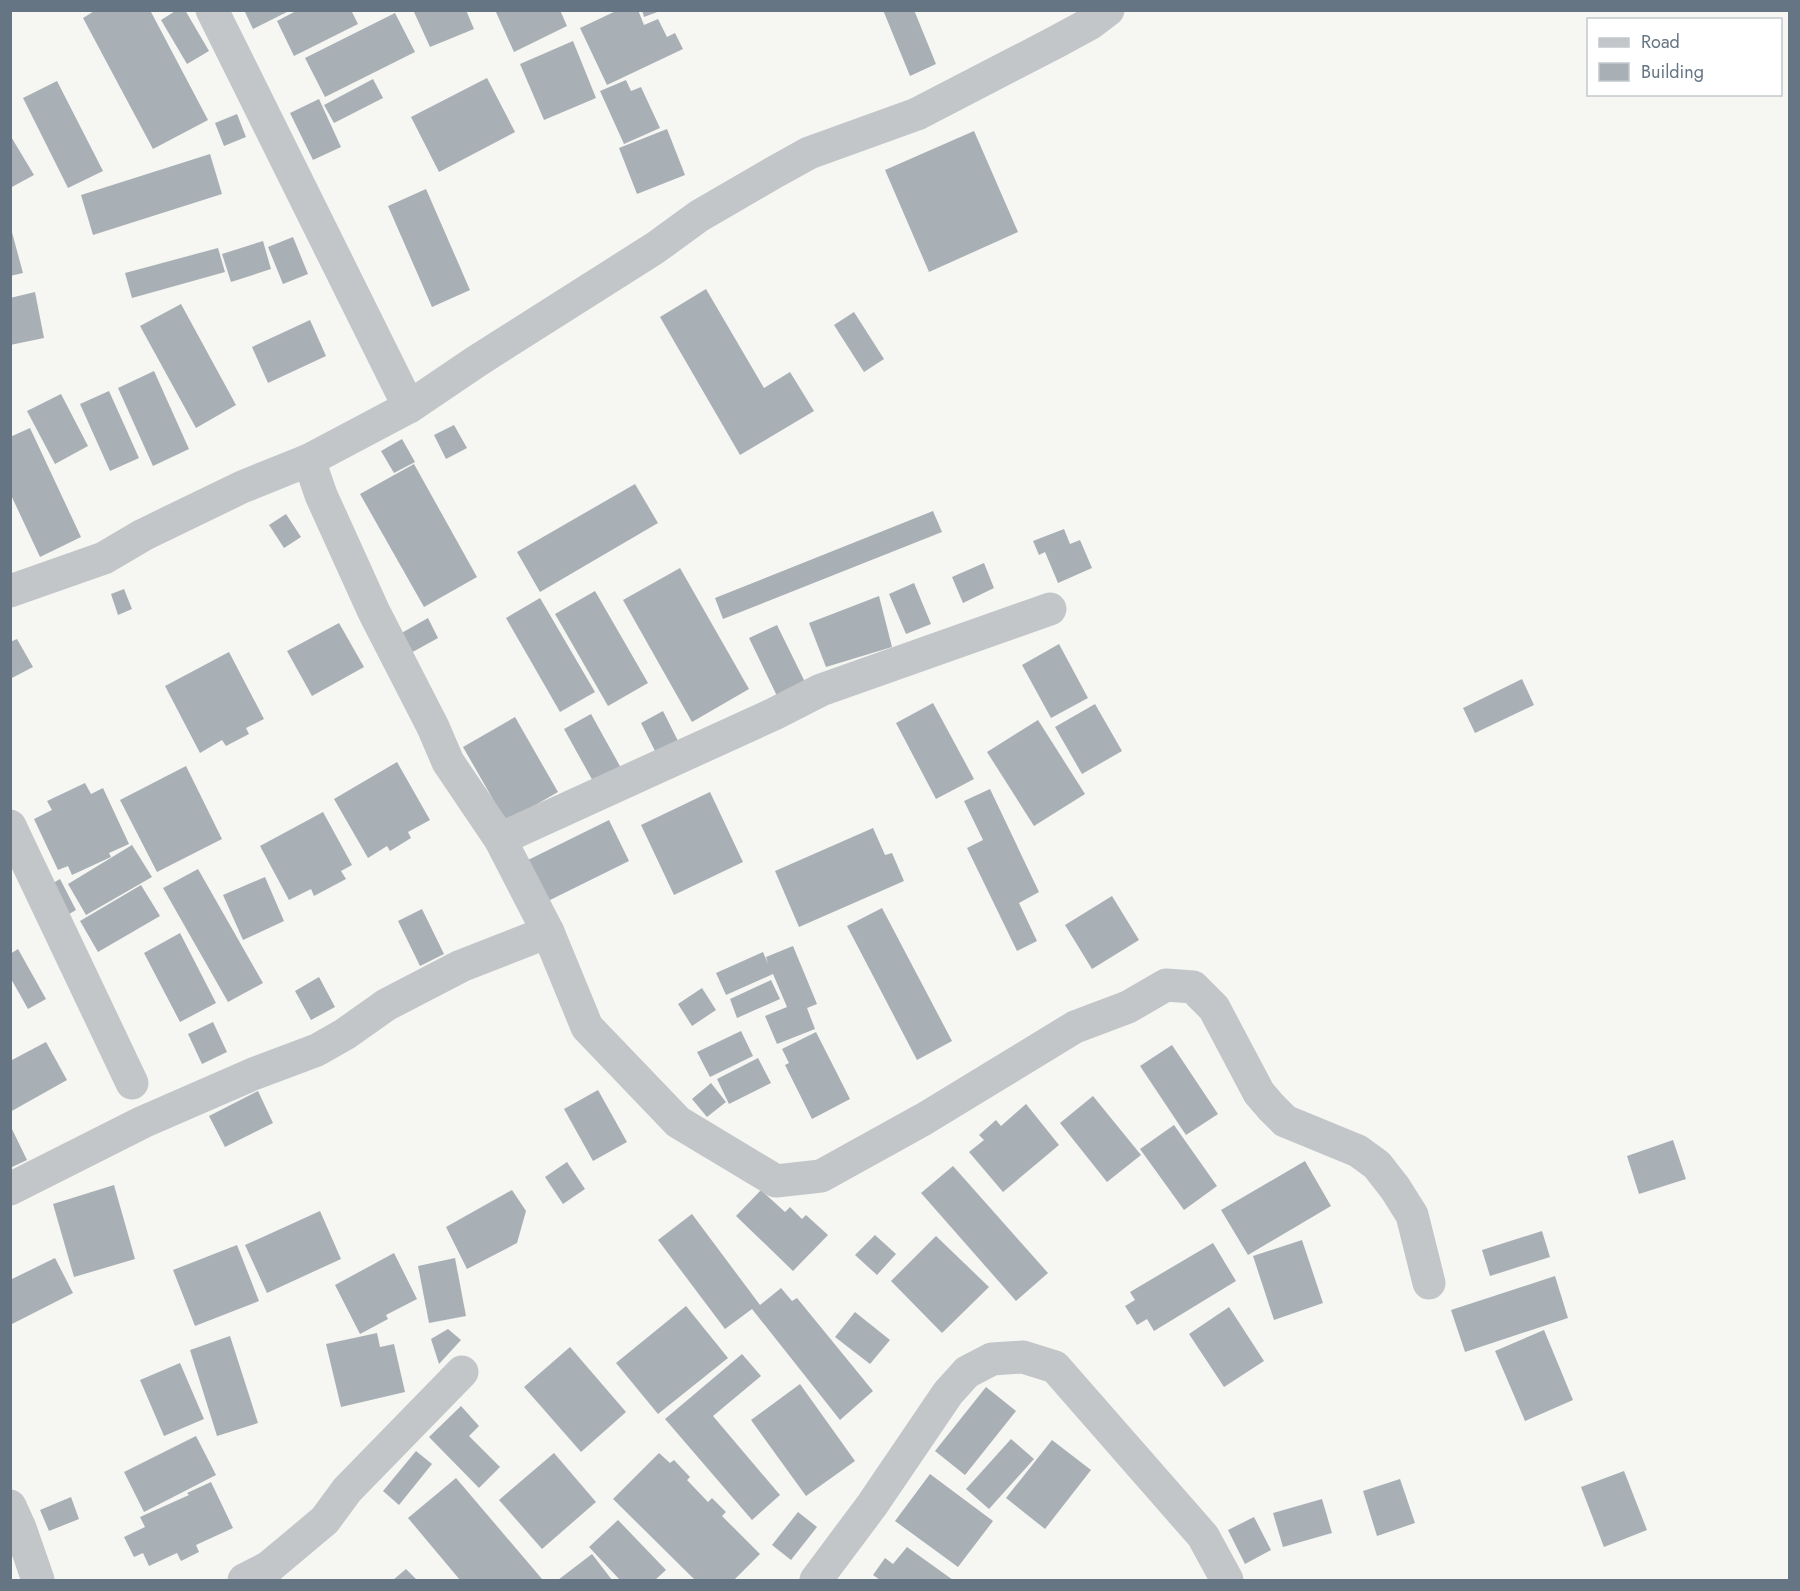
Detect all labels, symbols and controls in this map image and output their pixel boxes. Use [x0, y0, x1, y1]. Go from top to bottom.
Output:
legend [1587, 18, 1782, 96]
text: Road [1641, 29, 1680, 55]
text: Building [1641, 59, 1704, 85]

